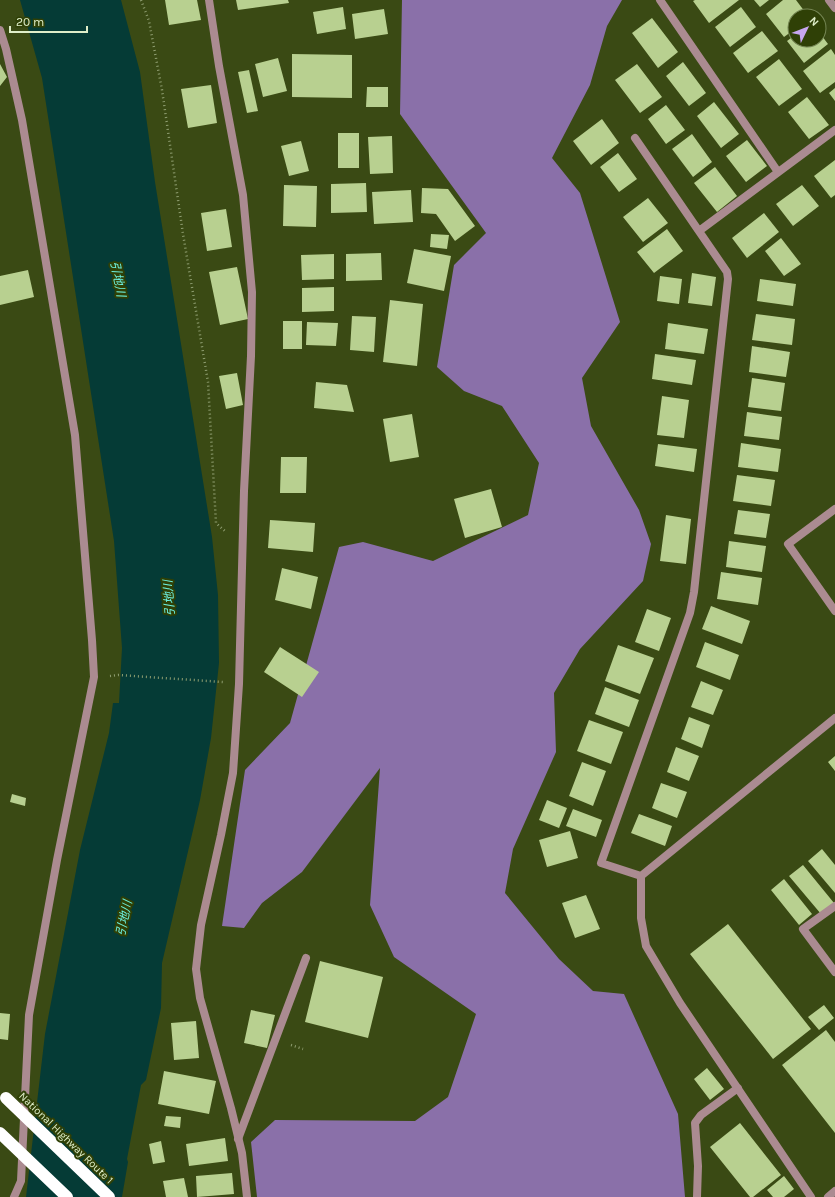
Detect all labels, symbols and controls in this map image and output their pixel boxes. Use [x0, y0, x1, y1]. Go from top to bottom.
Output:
scale bar [10, 8, 87, 34]
north arrow [787, 8, 827, 48]
text: N [807, 14, 821, 29]
text: 20 m [16, 15, 44, 29]
water label: 引地川 [108, 260, 129, 300]
water label: 引地川 [161, 578, 177, 616]
water label: 引地川 [113, 897, 135, 937]
street label: National Highway Route 1 [16, 1090, 116, 1186]

